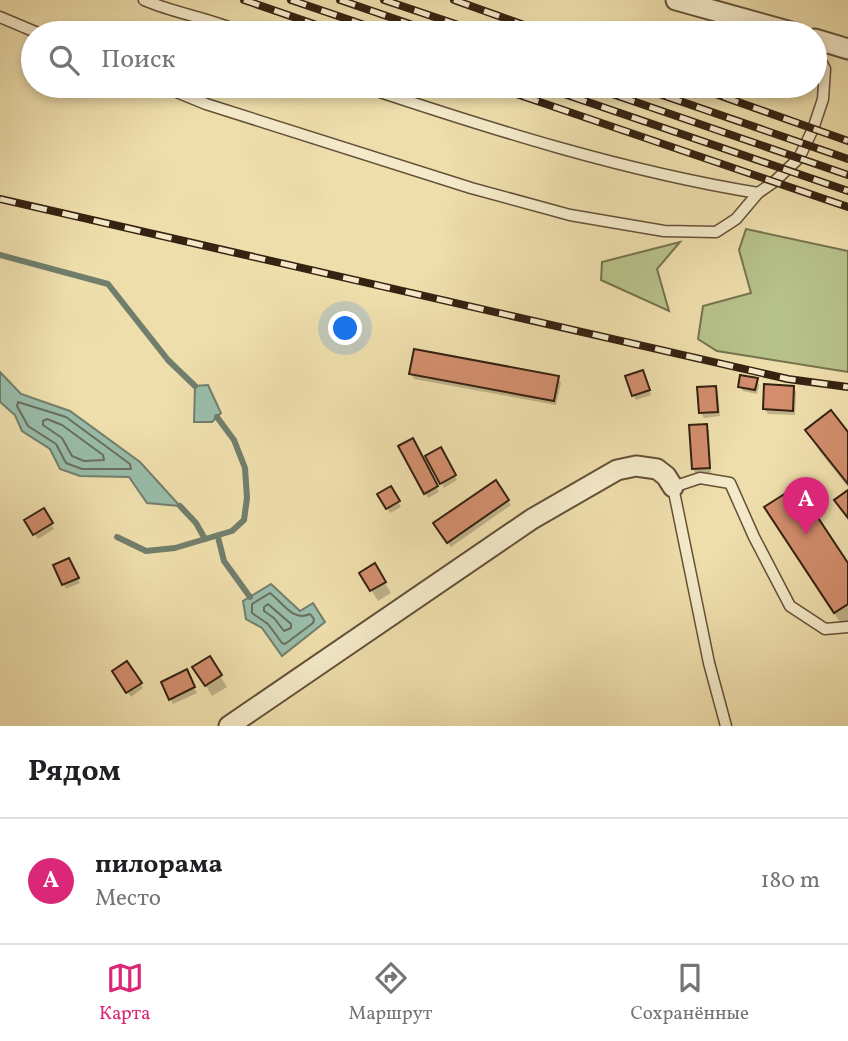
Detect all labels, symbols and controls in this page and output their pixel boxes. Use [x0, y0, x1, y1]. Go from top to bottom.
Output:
search box [21, 21, 827, 98]
icon: search [45, 41, 83, 79]
text: Поиск [101, 42, 175, 78]
your location [328, 311, 362, 345]
pin: A [783, 477, 829, 535]
text: Рядом [28, 751, 121, 793]
text: пилорама [95, 847, 223, 883]
text: A [43, 865, 59, 897]
text: 180 m [761, 865, 820, 897]
text: Место [95, 883, 161, 915]
tab: Карта [99, 959, 151, 1027]
tab: Маршрут [349, 959, 432, 1027]
tab: Сохранённые [630, 959, 749, 1027]

